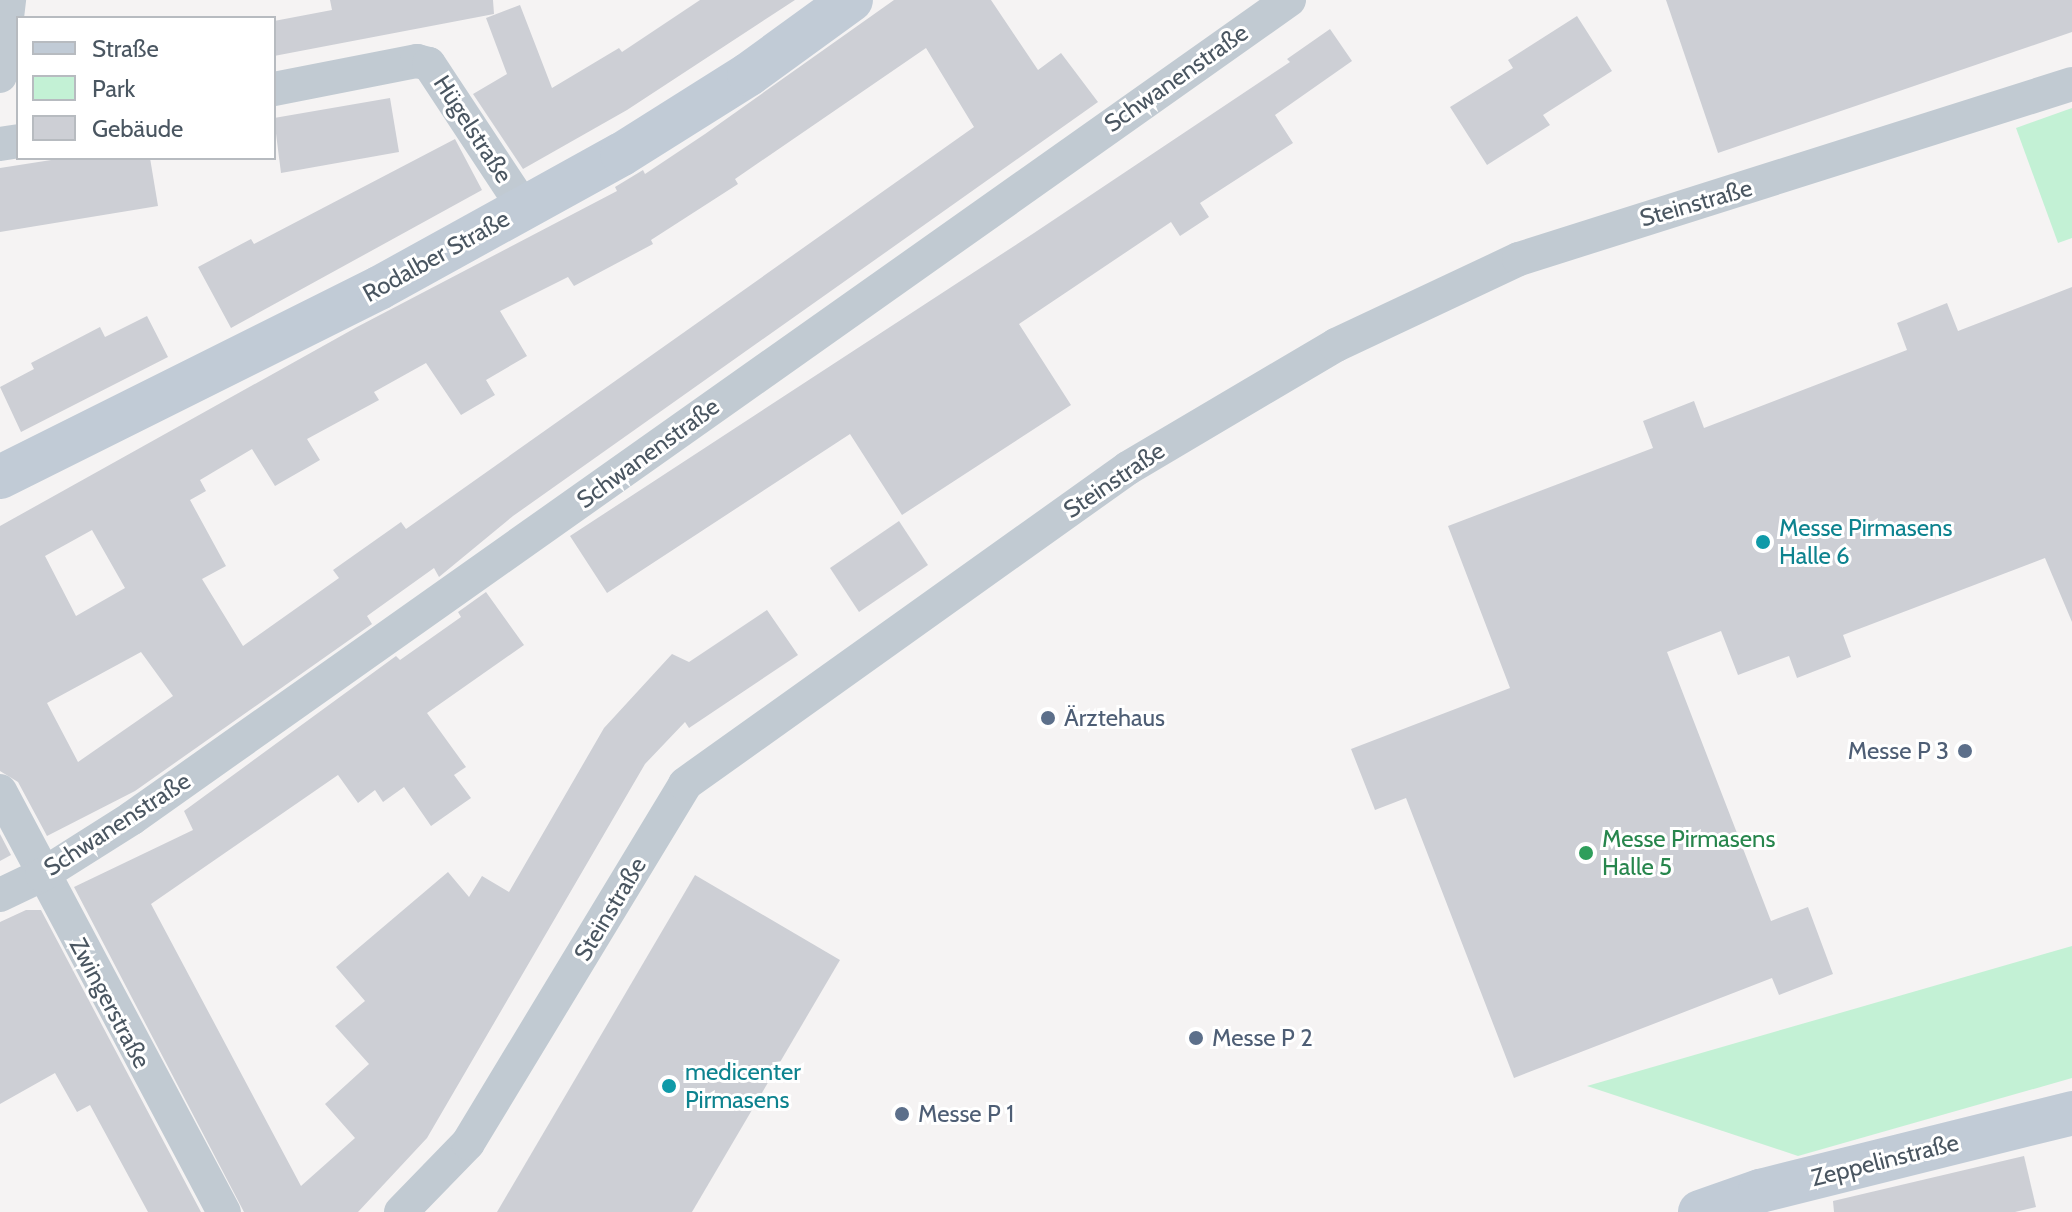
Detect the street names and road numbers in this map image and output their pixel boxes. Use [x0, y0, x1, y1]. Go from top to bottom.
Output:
street label: Schwanenstraße [1099, 18, 1253, 138]
street label: Hügelstraße [428, 70, 518, 188]
street label: Steinstraße [1637, 173, 1755, 233]
street label: Rodalber Straße [358, 204, 514, 308]
street label: Schwanenstraße [571, 392, 725, 514]
street label: Steinstraße [1058, 436, 1170, 524]
street label: Schwanenstraße [38, 766, 196, 882]
street label: Steinstraße [568, 852, 652, 966]
street label: Zwingerstraße [64, 933, 156, 1073]
street label: Zeppelinstraße [1808, 1128, 1962, 1192]

